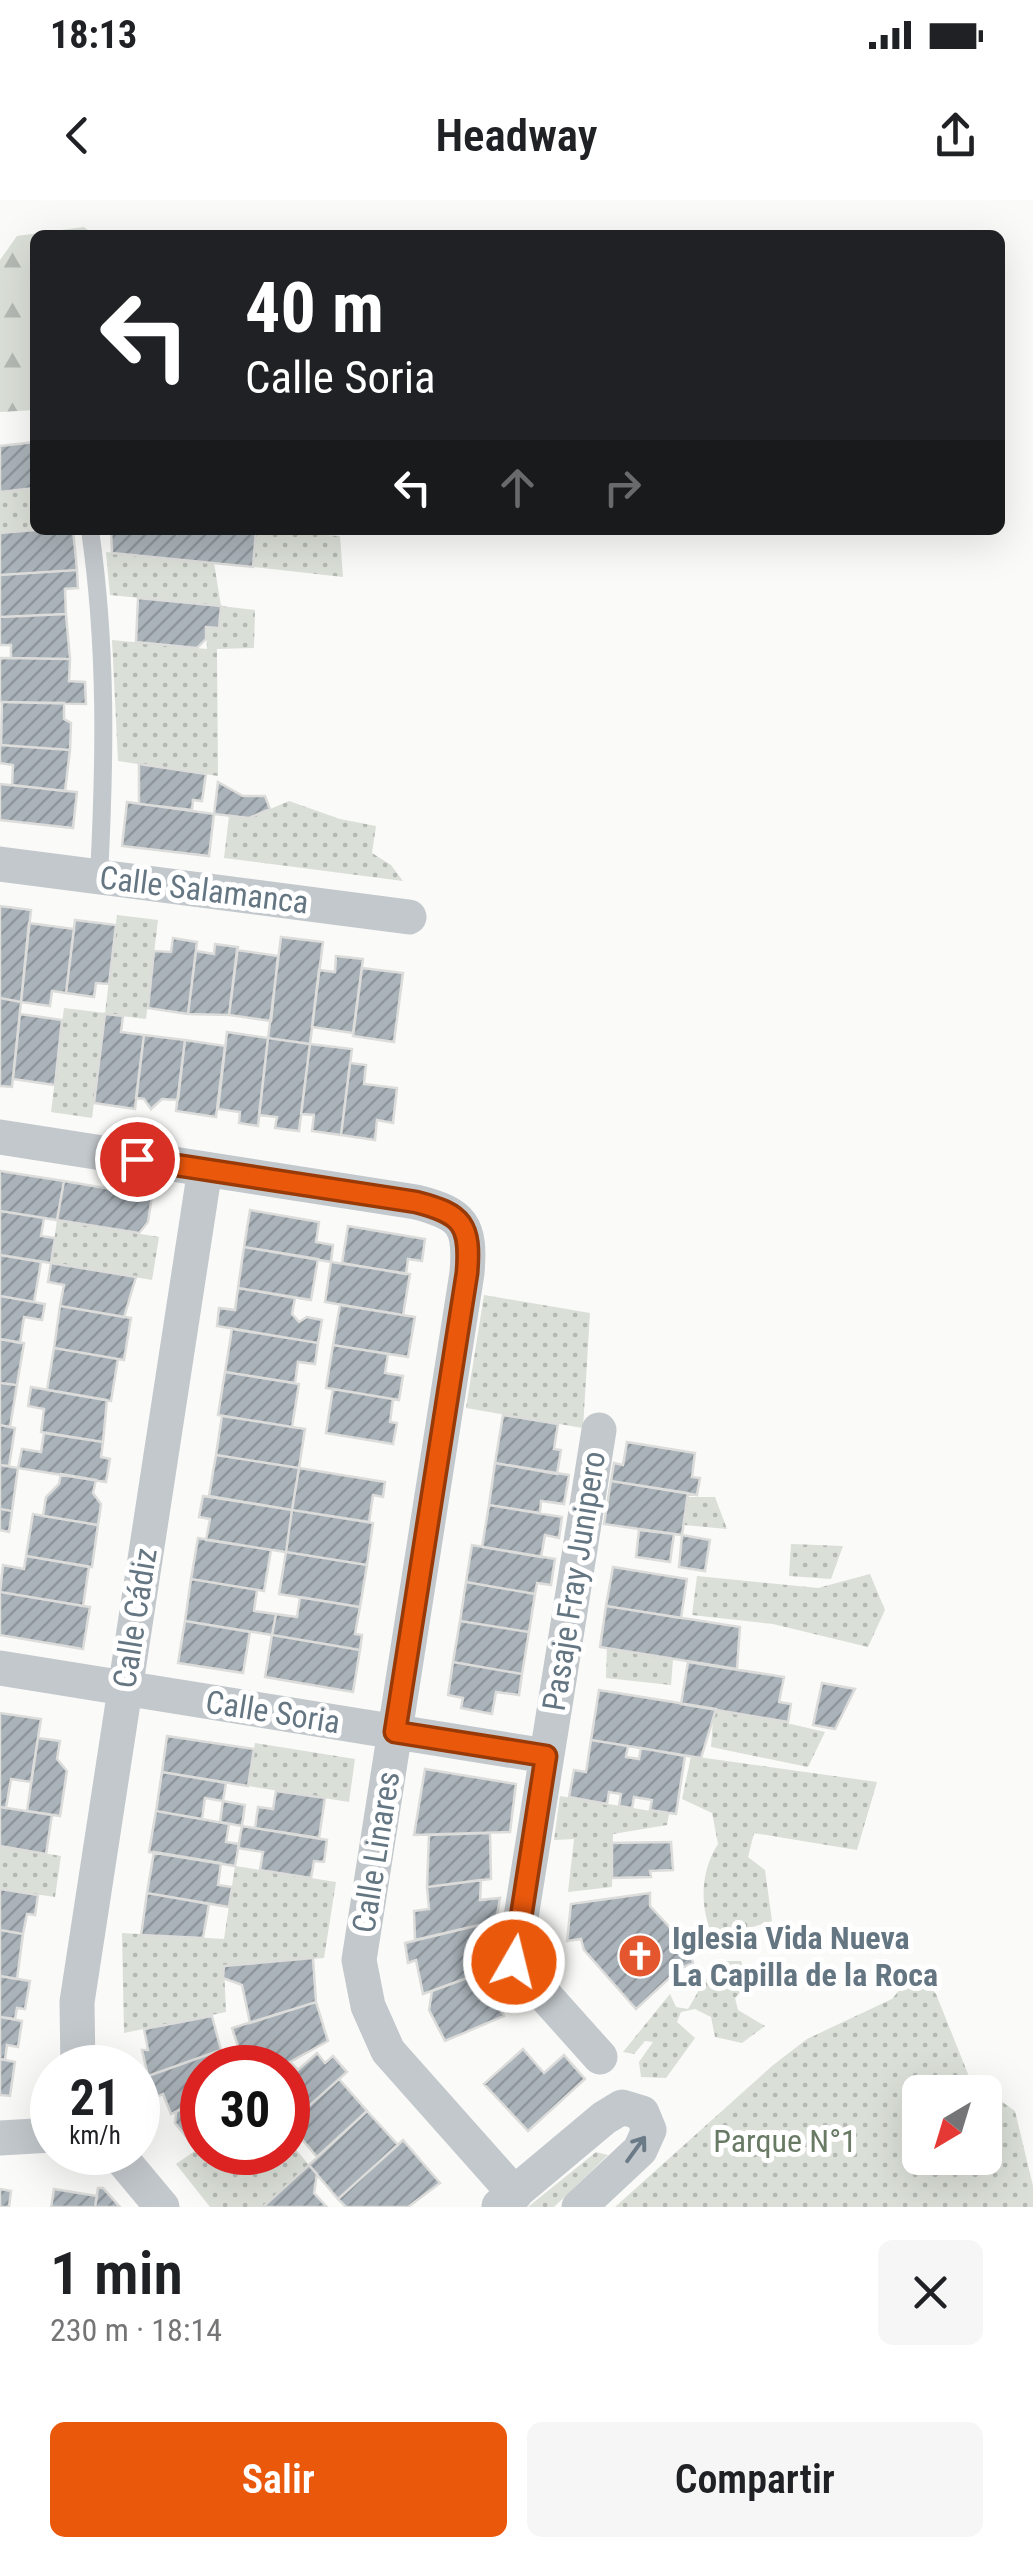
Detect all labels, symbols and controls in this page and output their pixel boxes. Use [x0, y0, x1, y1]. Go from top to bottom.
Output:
text: 18:13 [50, 13, 137, 57]
icon: back [50, 108, 105, 163]
icon: share [928, 108, 983, 163]
text: Headway [435, 109, 598, 162]
text: 40 m [245, 267, 384, 349]
icon: left [80, 270, 210, 400]
text: Calle Soria [245, 351, 436, 404]
icon: left [385, 460, 440, 515]
icon: ahead [490, 460, 545, 515]
icon: right [595, 460, 650, 515]
street label: Calle Salamanca [97, 858, 311, 922]
pin [95, 1117, 180, 1202]
icon: arrive [110, 1132, 165, 1187]
street label: Pasaje Fray Junipero [535, 1449, 613, 1713]
street label: Calle Cádiz [105, 1545, 165, 1691]
street label: Calle Soria [203, 1683, 343, 1741]
street label: Calle Linares [344, 1769, 408, 1935]
position arrow [462, 1910, 566, 2014]
place label: Iglesia Vida Nueva La Capilla de la Roca [672, 1919, 938, 1994]
church icon: Iglesia Vida Nueva La Capilla de la Roca [617, 1933, 663, 1979]
speed limit sign: 30 [180, 2045, 310, 2175]
text: 21 [70, 2069, 120, 2127]
north arrow [902, 2075, 1002, 2175]
map controls [902, 2075, 1002, 2175]
text: km/h [69, 2121, 121, 2150]
park label: Parque N°1 [713, 2122, 857, 2160]
one-way arrow [625, 2136, 647, 2162]
text: 1 min [50, 2238, 183, 2309]
button: close [878, 2240, 983, 2345]
text: 230 m · 18:14 [50, 2311, 222, 2349]
button: Salir [50, 2422, 507, 2537]
button: Compartir [527, 2422, 983, 2537]

